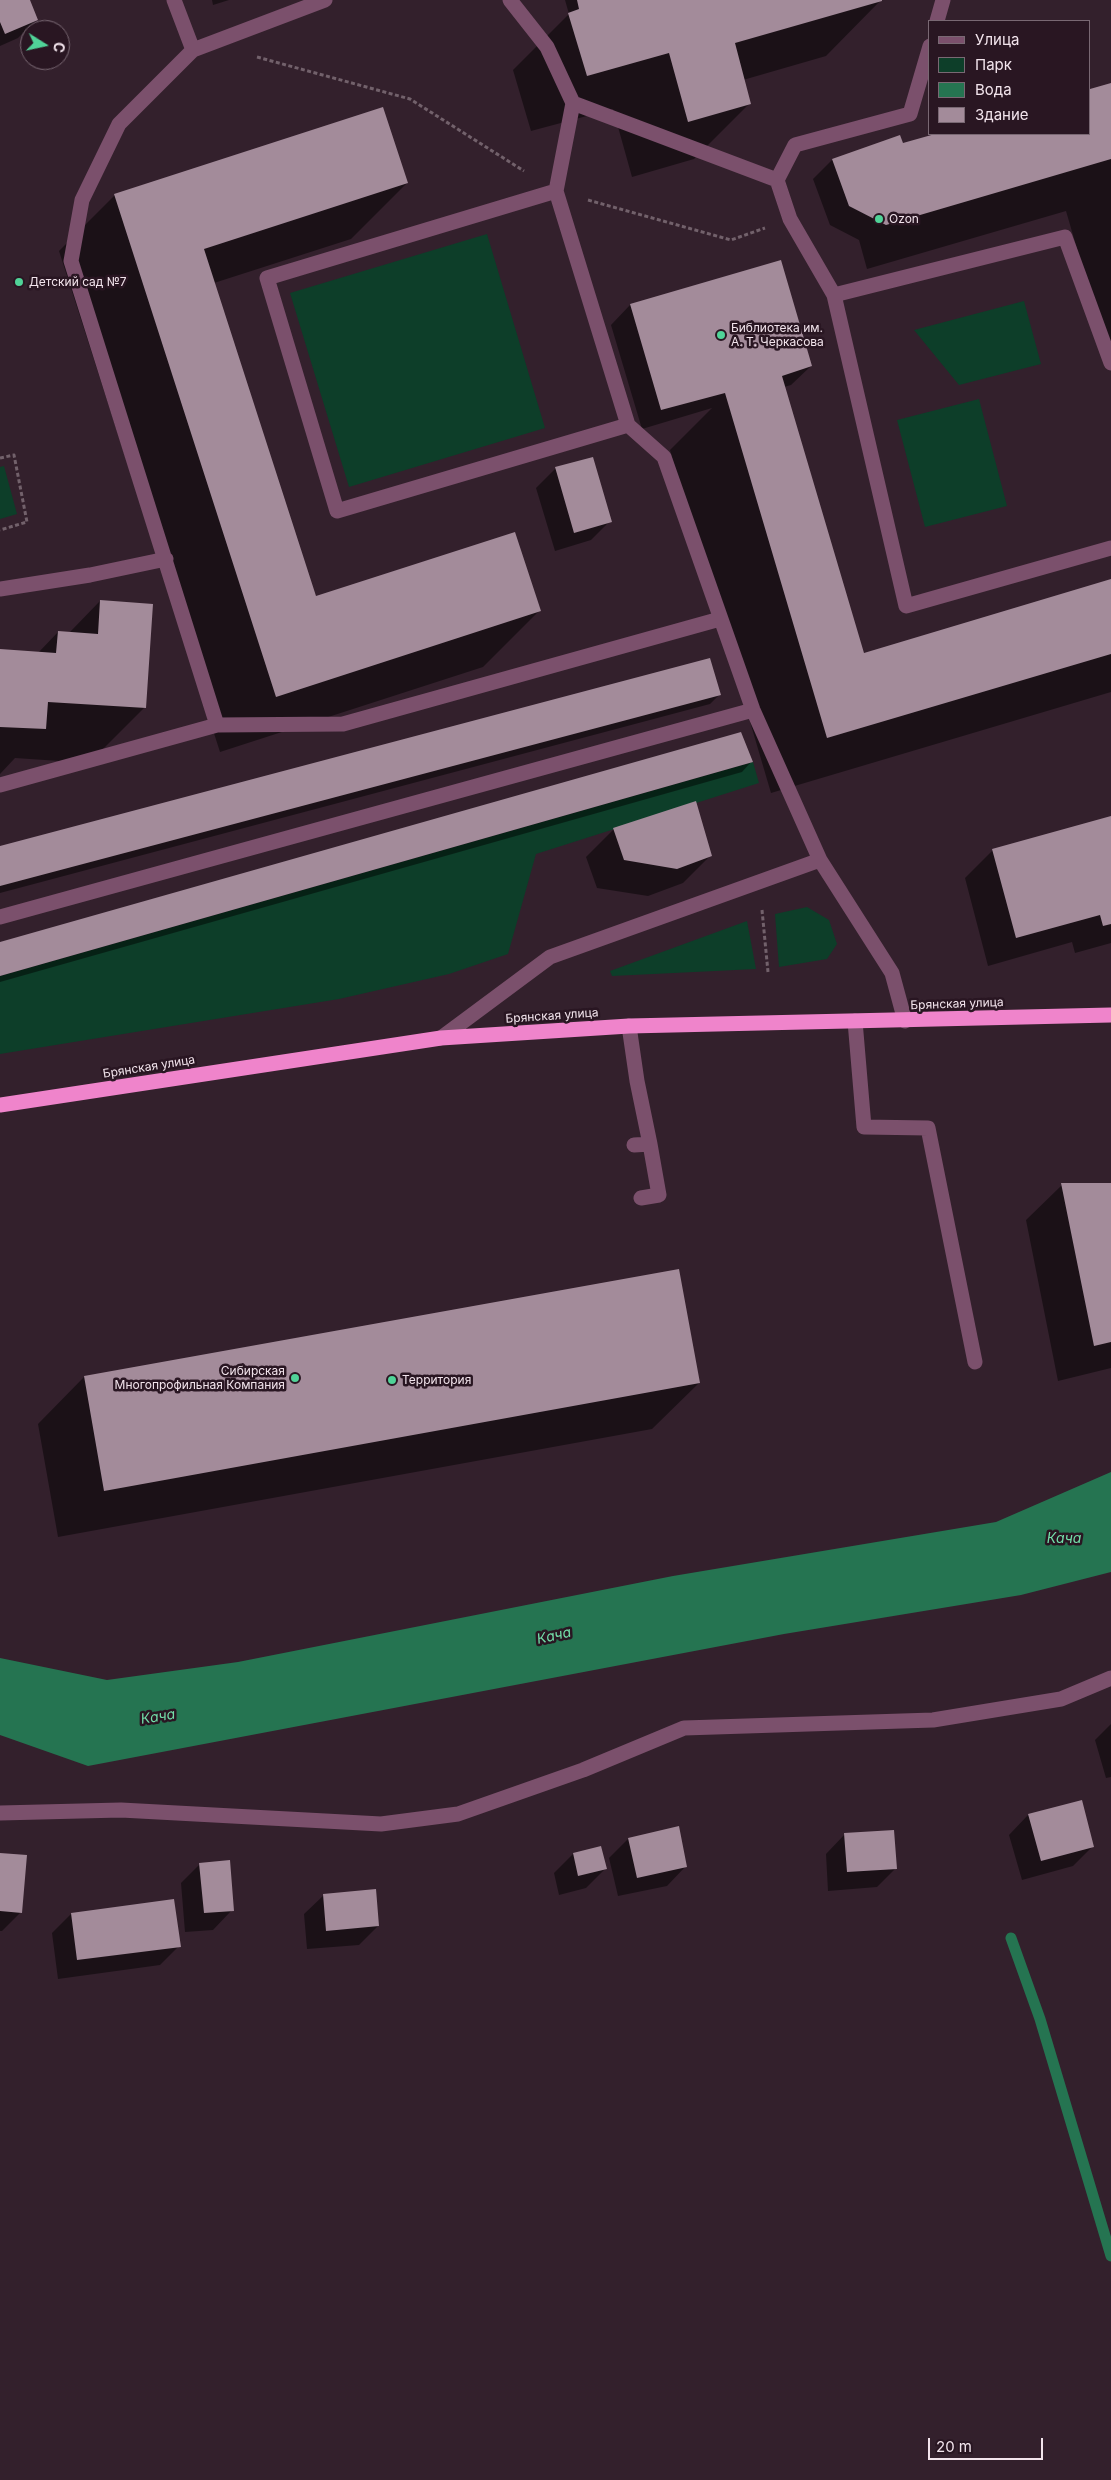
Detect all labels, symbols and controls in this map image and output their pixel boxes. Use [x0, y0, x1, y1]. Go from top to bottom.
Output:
north arrow [20, 20, 70, 70]
legend [928, 20, 1091, 135]
text: Улица [975, 30, 1019, 49]
text: С [50, 41, 69, 54]
text: Парк [975, 55, 1012, 74]
text: Вода [975, 80, 1012, 99]
text: Здание [975, 105, 1029, 124]
place label: Ozon [889, 212, 919, 226]
marker: Ozon [873, 213, 885, 225]
place label: Детский сад №7 [29, 275, 127, 289]
marker: Детский сад №7 [13, 276, 25, 288]
place label: Библиотека им. А. Т. Черкасова [731, 321, 824, 349]
marker: Библиотека им. А. Т. Черкасова [715, 329, 727, 341]
street label: Брянская улица [910, 995, 1004, 1013]
street label: Брянская улица [505, 1006, 599, 1026]
street label: Брянская улица [102, 1053, 196, 1081]
place label: Сибирская Многопрофильная Компания [115, 1364, 285, 1392]
marker: Сибирская Многопрофильная Компания [289, 1372, 301, 1384]
place label: Территория [402, 1373, 471, 1387]
marker: Территория [386, 1374, 398, 1386]
water label: Кача [1047, 1531, 1081, 1547]
water label: Кача [535, 1624, 573, 1648]
water label: Кача [140, 1706, 176, 1728]
scale bar [931, 2428, 1046, 2460]
text: 20 m [936, 2437, 972, 2456]

